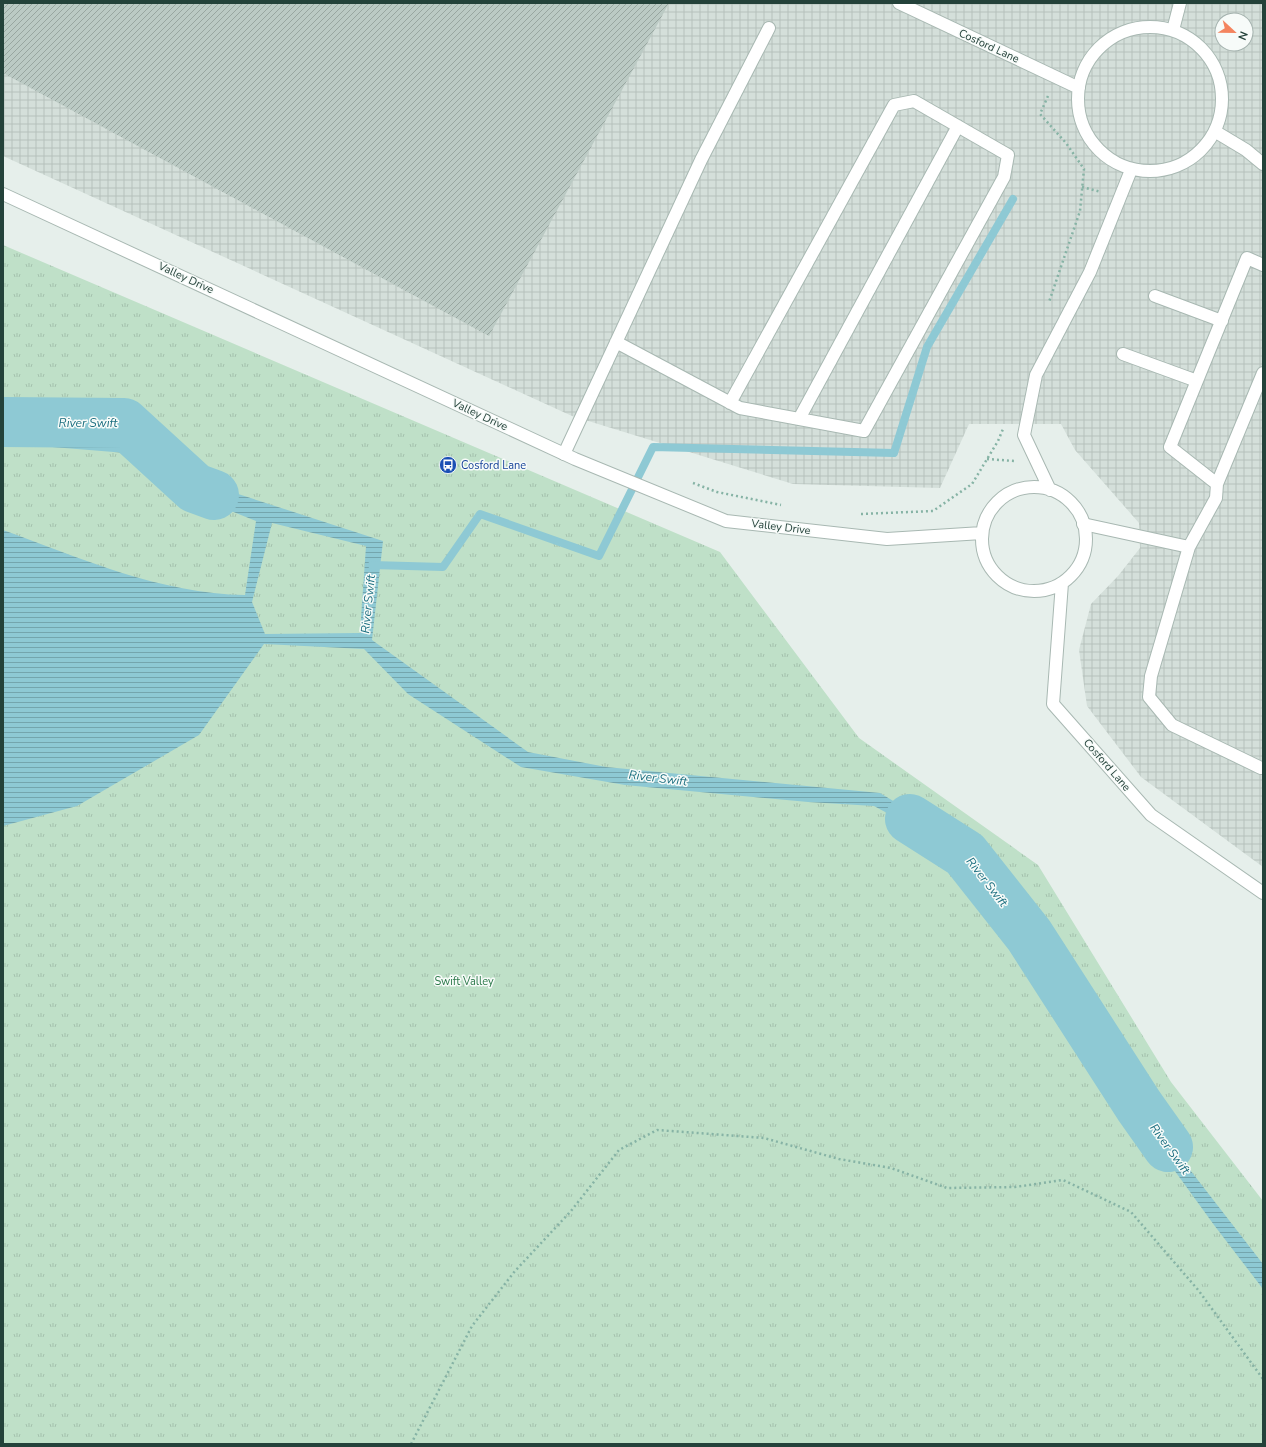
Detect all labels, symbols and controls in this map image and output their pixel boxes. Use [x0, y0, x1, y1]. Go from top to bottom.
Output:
north arrow [1214, 12, 1254, 52]
street label: Cosford Lane [956, 25, 1022, 67]
text: N [1234, 29, 1251, 42]
street label: Valley Drive [155, 258, 216, 297]
street label: Valley Drive [449, 395, 510, 434]
water label: River Swift [59, 415, 118, 431]
bus stop icon: Cosford Lane [438, 455, 458, 475]
place label: Cosford Lane [461, 458, 526, 473]
street label: Valley Drive [750, 516, 812, 538]
water label: River Swift [357, 573, 379, 634]
street label: Cosford Lane [1080, 736, 1134, 795]
water label: River Swift [628, 766, 689, 790]
water label: River Swift [963, 854, 1012, 911]
park label: Swift Valley [434, 974, 494, 989]
water label: River Swift [1146, 1121, 1194, 1178]

